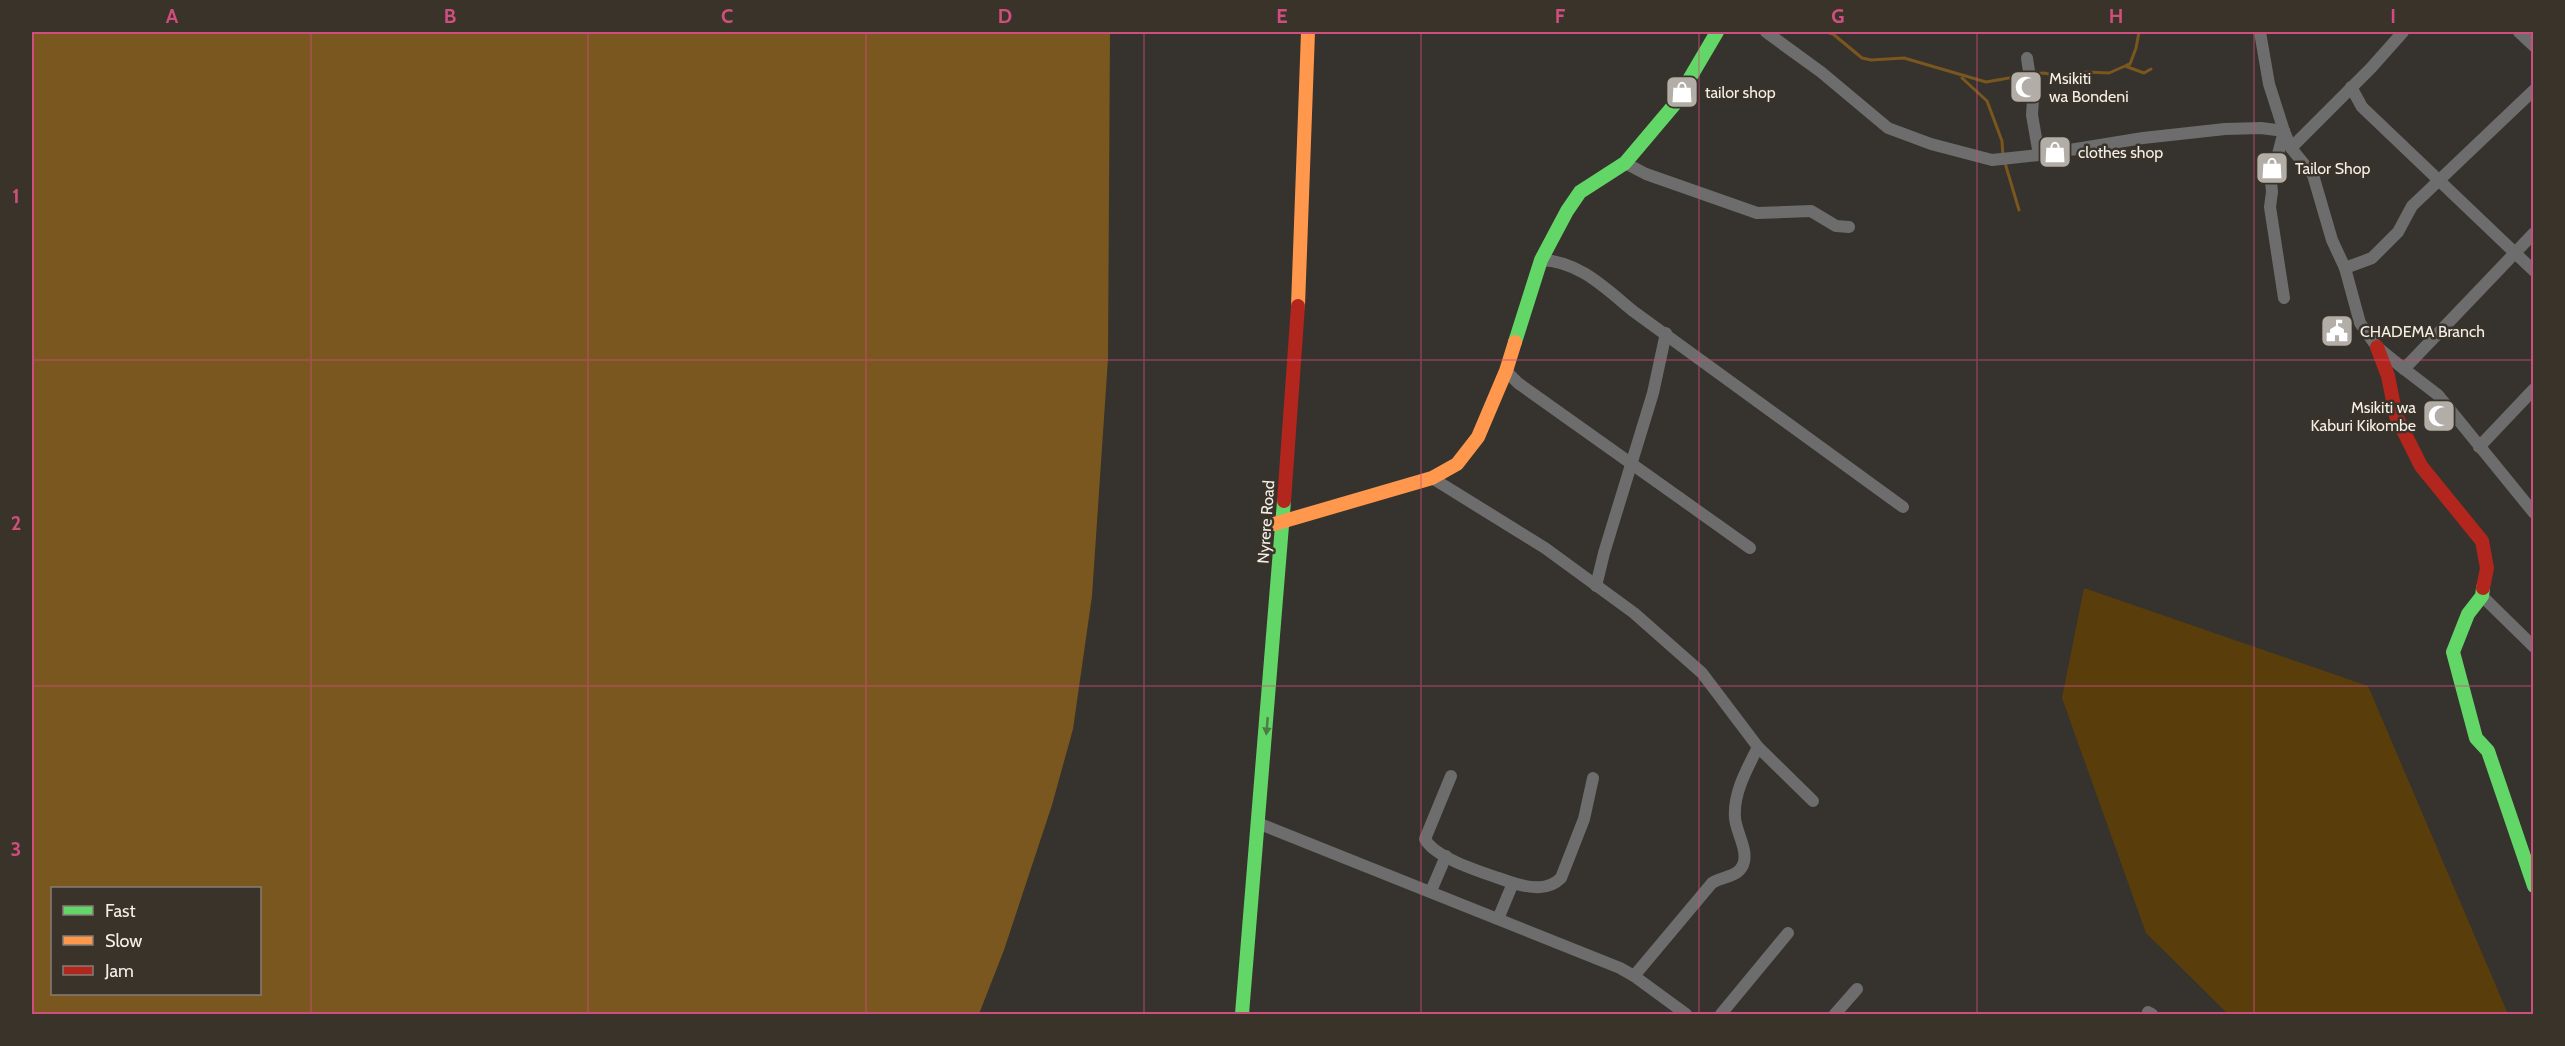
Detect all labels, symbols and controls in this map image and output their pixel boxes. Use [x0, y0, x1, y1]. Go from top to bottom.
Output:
text: A [166, 4, 179, 28]
text: B [444, 4, 456, 28]
text: C [721, 4, 733, 28]
text: D [998, 4, 1012, 28]
text: E [1276, 4, 1288, 28]
text: F [1555, 4, 1566, 28]
text: G [1831, 4, 1845, 28]
text: H [2109, 4, 2123, 28]
text: I [2390, 4, 2396, 28]
mosque icon: Msikiti wa Bondeni [2008, 69, 2044, 105]
place label: Msikiti wa Bondeni [2049, 69, 2129, 106]
shop icon: tailor shop [1664, 74, 1700, 110]
place label: tailor shop [1705, 83, 1776, 102]
shop icon: clothes shop [2037, 134, 2073, 170]
place label: clothes shop [2078, 143, 2163, 162]
shop icon: Tailor Shop [2254, 150, 2290, 186]
place label: Tailor Shop [2295, 159, 2370, 178]
text: 1 [12, 184, 20, 208]
public building icon: CHADEMA Branch [2319, 313, 2355, 349]
place label: CHADEMA Branch [2360, 322, 2485, 341]
place label: Msikiti wa Kaburi Kikombe [2310, 398, 2416, 435]
mosque icon: Msikiti wa Kaburi Kikombe [2421, 398, 2457, 434]
street label: Nyrere Road [1254, 480, 1278, 564]
text: 2 [11, 511, 21, 535]
one-way arrow [1262, 717, 1272, 736]
text: 3 [11, 837, 21, 861]
legend [51, 887, 261, 995]
text: Fast [105, 900, 136, 922]
text: Slow [105, 930, 142, 952]
text: Jam [104, 960, 134, 982]

